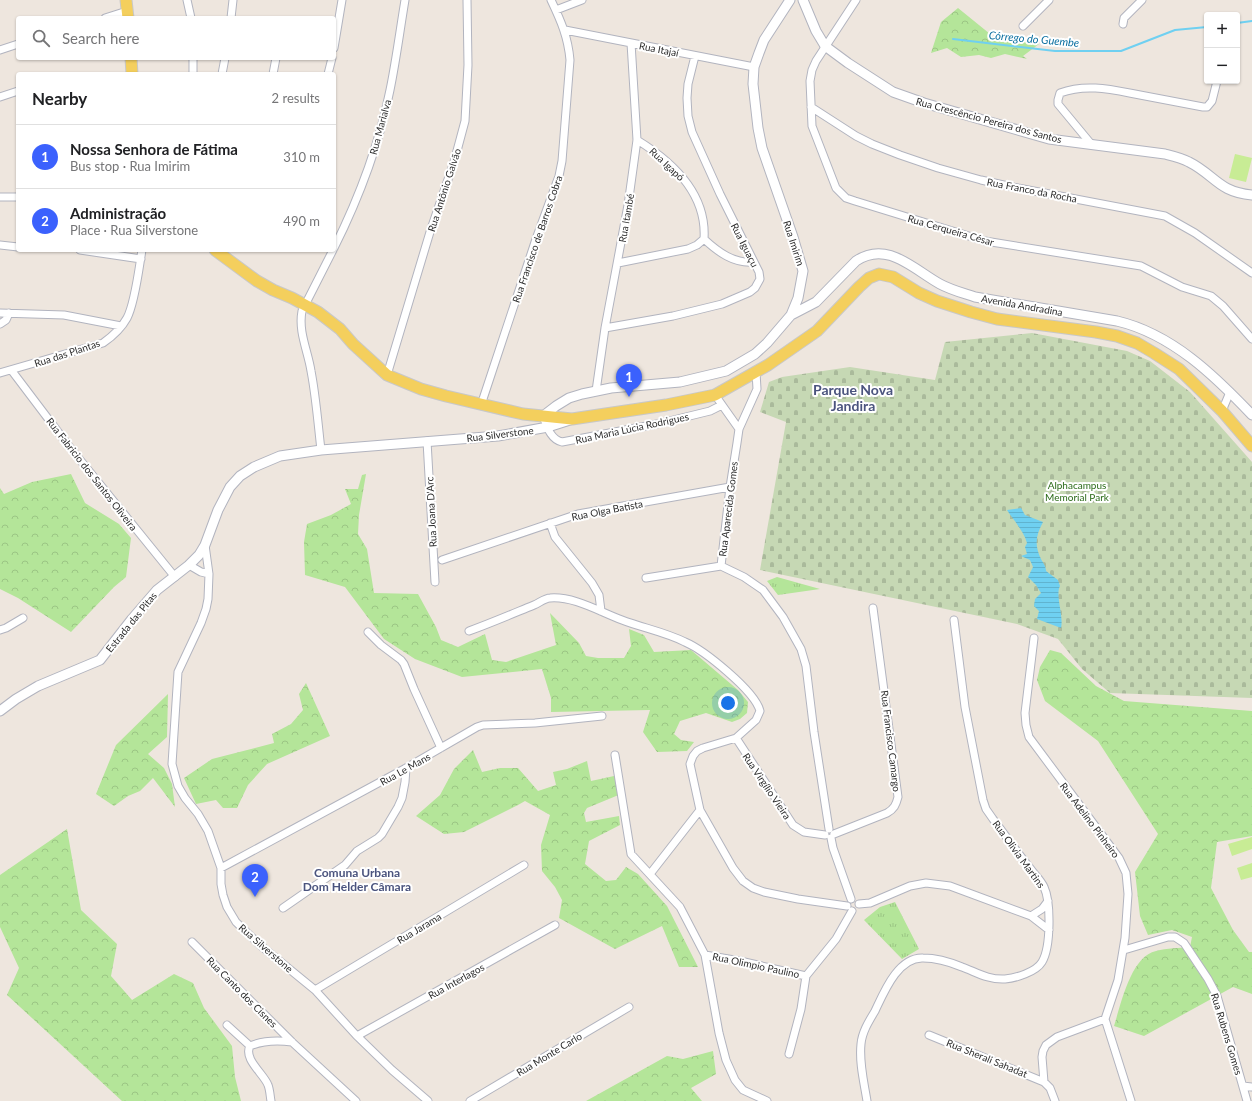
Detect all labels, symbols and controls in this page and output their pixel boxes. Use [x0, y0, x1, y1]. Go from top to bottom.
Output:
map controls [1204, 12, 1240, 84]
button: + [1204, 12, 1240, 48]
search box [16, 16, 336, 60]
icon: search [30, 27, 52, 49]
water label: Córrego do Guembe [988, 28, 1080, 49]
text: Search here [62, 29, 139, 47]
street label: Rua Itajaí [638, 39, 680, 59]
button: − [1204, 48, 1240, 84]
text: Nearby [32, 88, 87, 109]
text: 2 results [272, 90, 320, 106]
street label: Rua Crescêncio Pereira dos Santos [915, 95, 1063, 145]
street label: Rua Marialva [367, 98, 393, 156]
text: Nossa Senhora de Fátima [70, 140, 238, 158]
street label: Rua Igapó [647, 145, 687, 183]
street label: Rua Antônio Galvão [425, 147, 463, 233]
text: 1 [41, 149, 49, 165]
text: 310 m [283, 149, 320, 165]
text: Bus stop · Rua Imirim [70, 158, 190, 174]
street label: Rua Francisco de Barros Cobra [510, 174, 564, 304]
street label: Rua Franco da Rocha [986, 175, 1078, 205]
street label: Rua Itambé [616, 193, 636, 243]
text: Administração [70, 204, 166, 222]
street label: Rua Cerqueira César [906, 212, 996, 248]
text: 2 [41, 213, 49, 229]
text: 490 m [283, 213, 320, 229]
street label: Rua Imirim [781, 219, 807, 267]
street label: Rua Iguaçu [729, 221, 761, 269]
text: Place · Rua Silverstone [70, 222, 198, 238]
street label: Avenida Andradina [980, 292, 1064, 318]
street label: Rua das Plantas [33, 337, 101, 369]
pin: 1 [616, 364, 642, 397]
district label: Parque Nova Jandira [813, 381, 893, 414]
street label: Rua Maria Lúcia Rodrigues [574, 410, 690, 446]
street label: Rua Fabricio dos Santos Oliveira [44, 415, 140, 533]
street label: Rua Silverstone [466, 424, 534, 444]
street label: Rua Aparecida Gomes [716, 461, 740, 557]
street label: Rua Joana D'Arc [423, 476, 439, 548]
park label: Alphacampus Memorial Park [1045, 479, 1110, 503]
street label: Rua Olga Batista [570, 497, 644, 523]
street label: Estrada das Pitas [103, 589, 159, 655]
street label: Rua Francisco Camargo [879, 690, 903, 793]
your location [718, 693, 738, 713]
street label: Rua Le Mans [378, 750, 432, 788]
street label: Rua Virgílio Vieira [740, 751, 794, 821]
street label: Rua Adelino Pinheiro [1058, 780, 1122, 860]
street label: Rua Olivia Martins [990, 818, 1048, 890]
pin: 2 [242, 864, 268, 897]
district label: Comuna Urbana Dom Helder Câmara [303, 865, 411, 894]
street label: Rua Jarama [395, 910, 443, 946]
street label: Rua Silverstone [237, 921, 295, 975]
street label: Rua Olimpio Paulino [711, 950, 801, 980]
street label: Rua Canto dos Cisnes [204, 954, 280, 1030]
street label: Rua Interlagos [426, 961, 486, 1001]
street label: Rua Rubens Gomes [1209, 992, 1245, 1076]
street label: Rua Monte Carlo [514, 1030, 584, 1078]
street label: Rua Sherali Sahadat [945, 1036, 1030, 1080]

